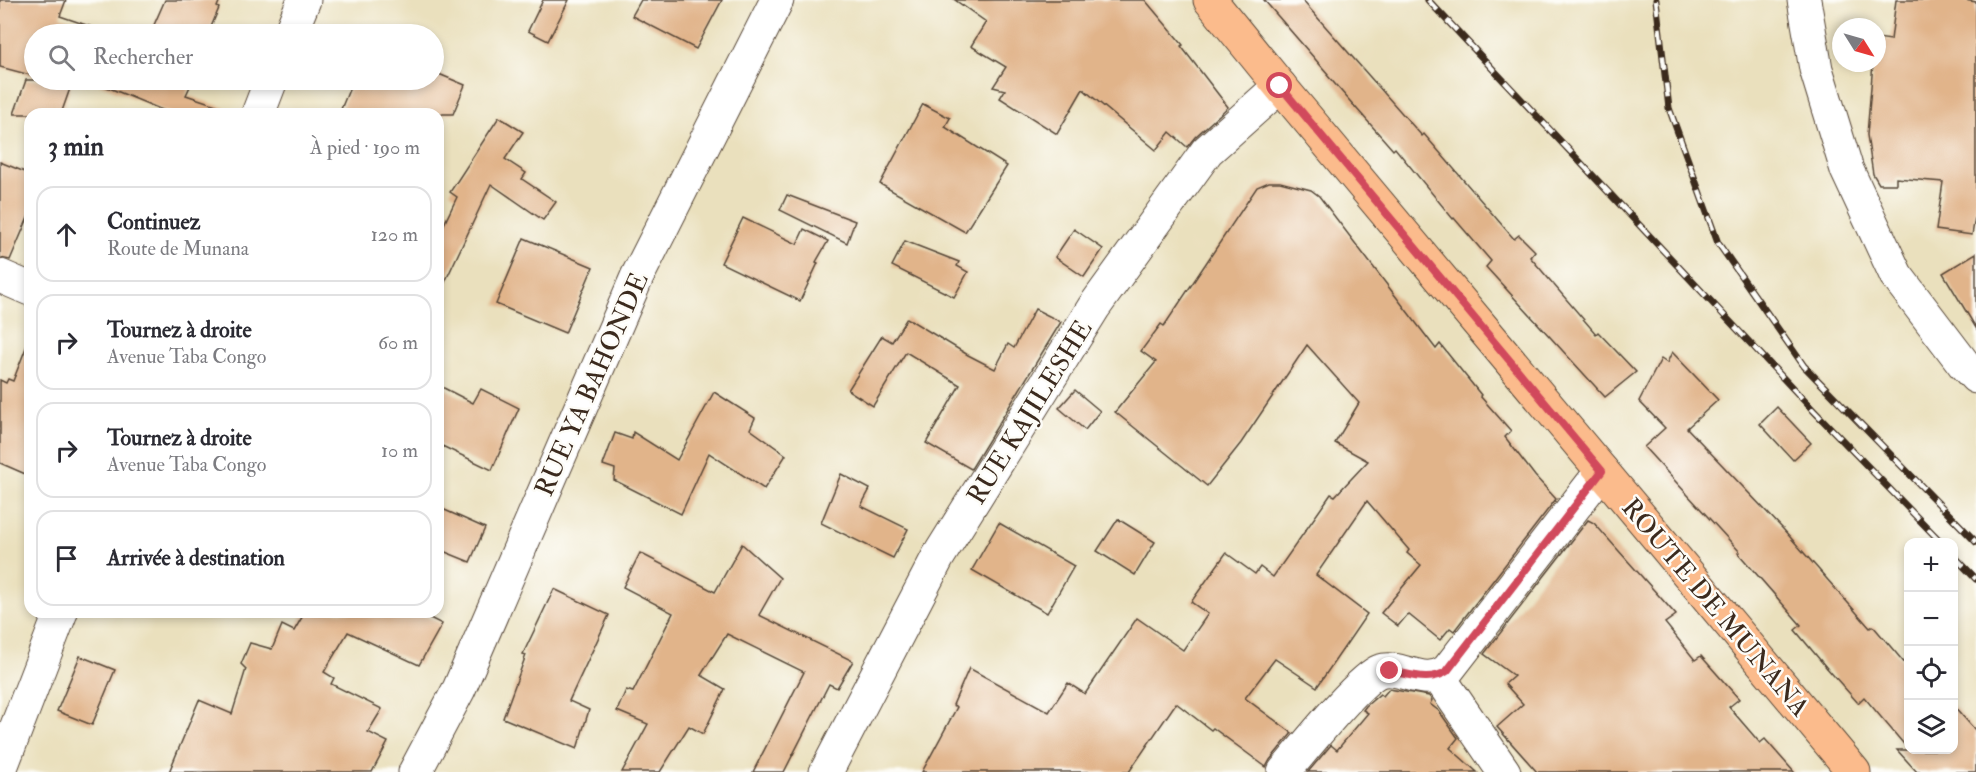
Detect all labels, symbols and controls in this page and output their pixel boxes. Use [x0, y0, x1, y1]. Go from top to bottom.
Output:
north arrow [1832, 18, 1886, 72]
search box [24, 24, 444, 90]
icon: search [45, 41, 78, 74]
text: Rechercher [93, 43, 193, 71]
route start [1266, 72, 1292, 98]
text: 3 min [48, 131, 104, 163]
text: À pied · 190 m [310, 135, 420, 160]
text: Continuez [107, 208, 200, 236]
icon: ahead [50, 218, 83, 251]
text: 120 m [371, 222, 418, 247]
text: Route de Munana [107, 236, 249, 261]
street label: RUE YA BAHONDE [528, 268, 656, 501]
street label: RUE KAJILESHE [960, 314, 1099, 511]
text: Tournez à droite [107, 316, 252, 344]
icon: right [50, 326, 83, 359]
text: 60 m [378, 330, 418, 355]
text: Avenue Taba Congo [107, 344, 266, 369]
text: Tournez à droite [107, 424, 252, 452]
icon: right [50, 434, 83, 467]
text: 10 m [381, 438, 418, 463]
text: Avenue Taba Congo [107, 452, 266, 477]
street label: ROUTE DE MUNANA [1615, 492, 1816, 724]
map controls [1904, 538, 1958, 754]
button: + [1904, 538, 1958, 592]
icon: arrive [50, 542, 83, 575]
text: Arrivée à destination [107, 544, 285, 572]
button: − [1904, 592, 1958, 646]
button: locate [1904, 646, 1958, 700]
route end [1376, 657, 1402, 683]
button: layers [1904, 700, 1958, 754]

